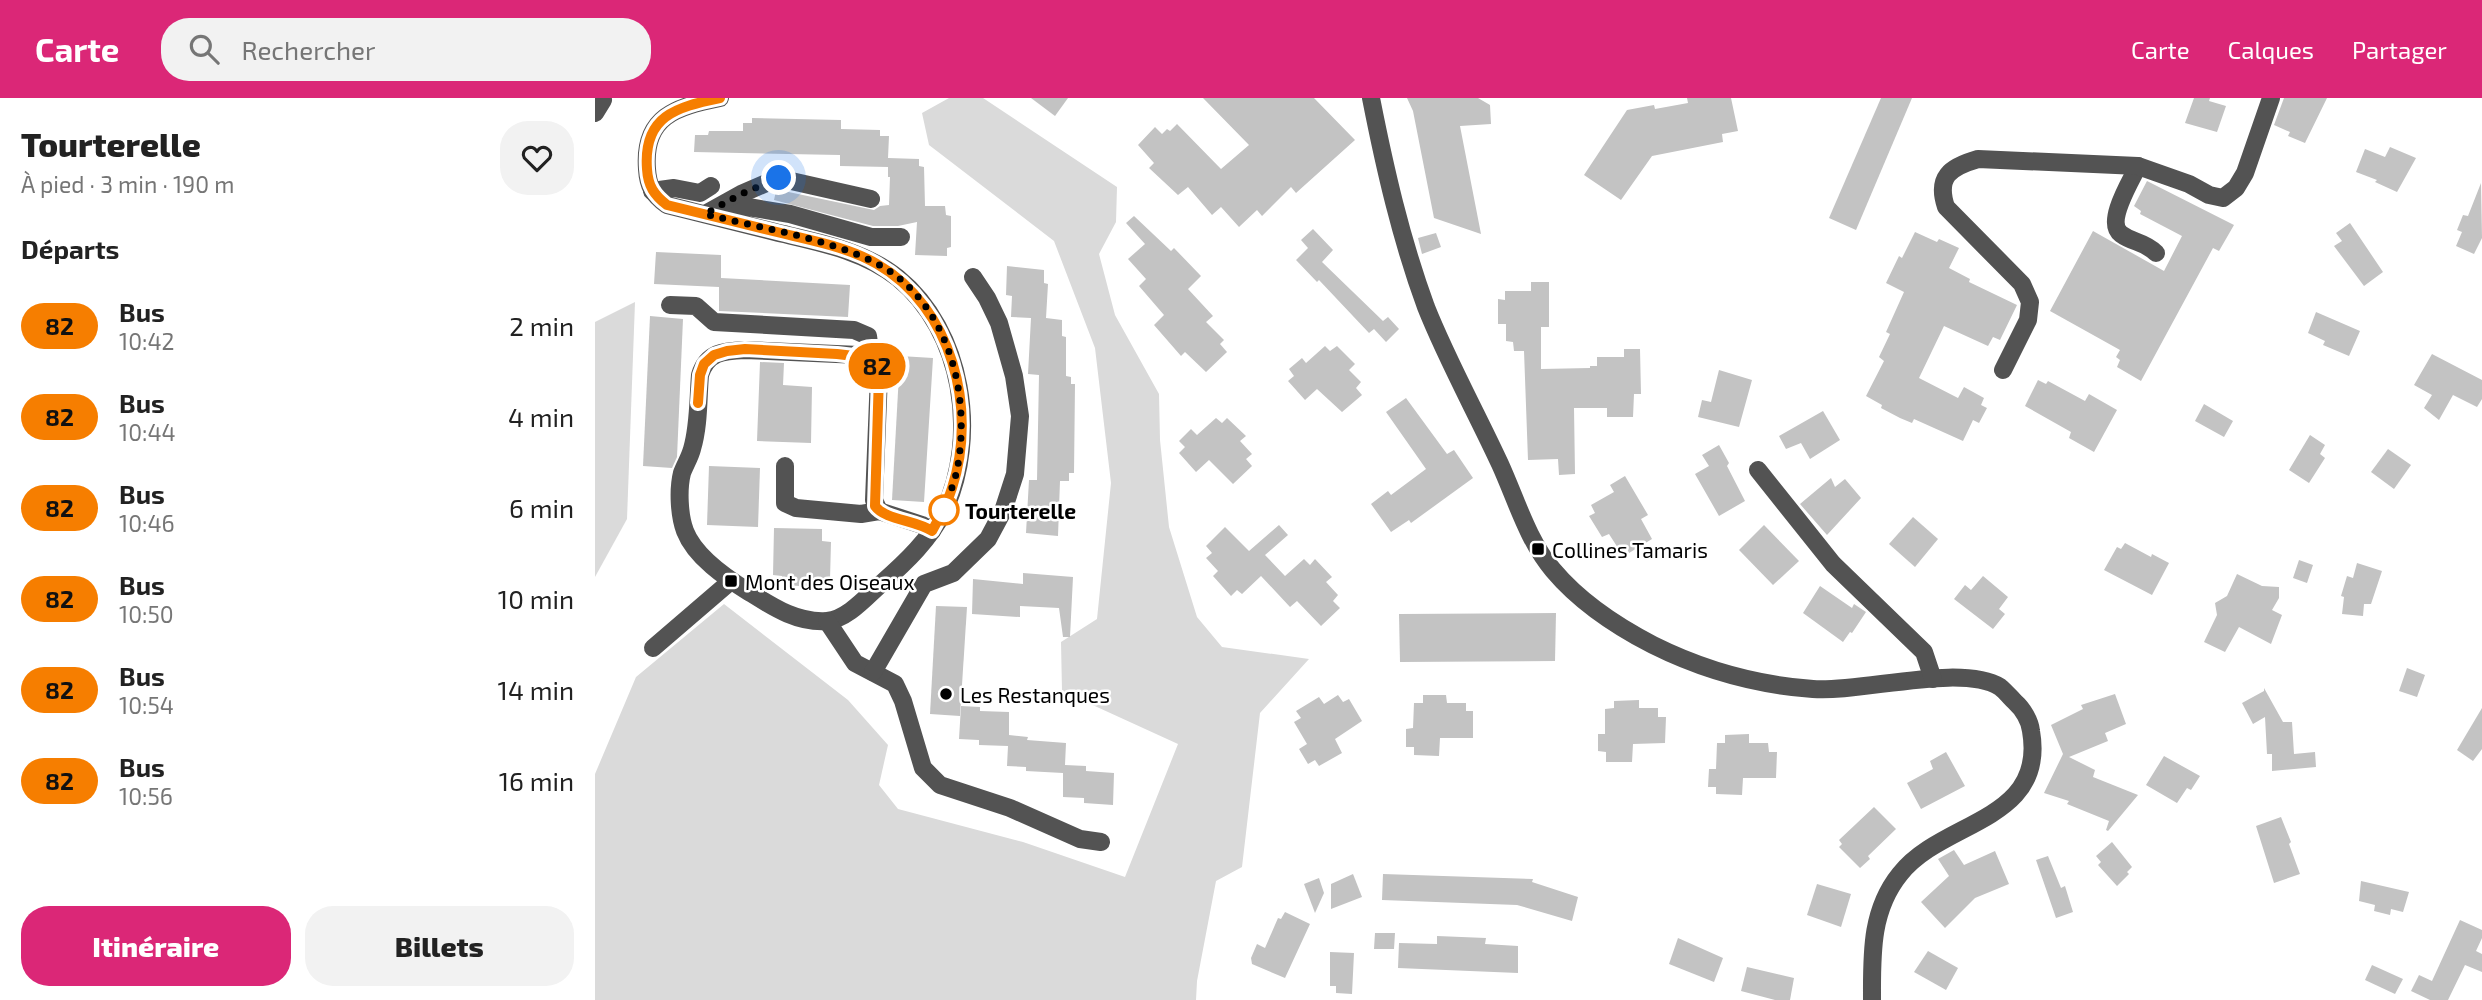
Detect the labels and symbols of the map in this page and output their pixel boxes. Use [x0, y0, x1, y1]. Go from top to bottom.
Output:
your location [761, 160, 796, 195]
line badge: 82 [845, 343, 909, 389]
marker: Tourterelle [929, 495, 959, 525]
place label: Tourterelle [965, 498, 1076, 523]
place label: Collines Tamaris [1552, 537, 1708, 562]
marker: Collines Tamaris [1530, 541, 1546, 557]
place label: Mont des Oiseaux [745, 569, 915, 594]
marker: Mont des Oiseaux [723, 573, 739, 589]
place label: Les Restanques [960, 682, 1110, 707]
marker: Les Restanques [938, 686, 954, 702]

